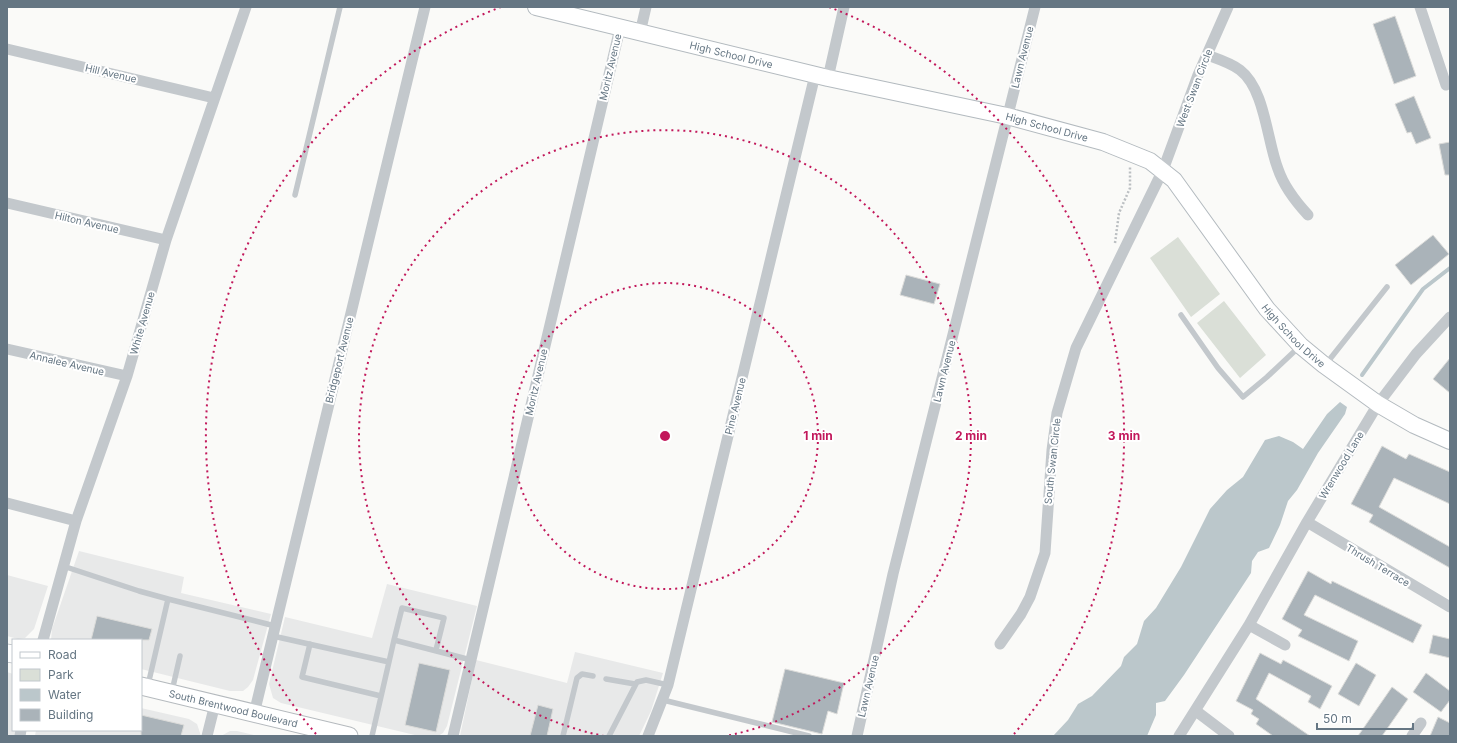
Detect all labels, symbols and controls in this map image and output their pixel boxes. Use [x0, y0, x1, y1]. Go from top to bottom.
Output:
street label: Lawn Avenue [1009, 25, 1036, 89]
street label: Moritz Avenue [596, 32, 624, 102]
street label: High School Drive [689, 39, 774, 70]
street label: West Swan Circle [1174, 47, 1214, 129]
street label: Hill Avenue [84, 61, 138, 85]
street label: High School Drive [1005, 110, 1090, 144]
street label: Hilton Avenue [54, 209, 120, 235]
street label: White Avenue [127, 290, 157, 356]
street label: High School Drive [1259, 302, 1328, 370]
street label: Bridgeport Avenue [323, 316, 356, 404]
street label: Lawn Avenue [931, 339, 958, 403]
street label: Moritz Avenue [522, 347, 550, 417]
street label: Annalee Avenue [28, 349, 106, 377]
street label: Pine Avenue [722, 376, 748, 436]
street label: South Swan Circle [1042, 417, 1063, 505]
text: 1 min [803, 428, 833, 443]
text: 2 min [955, 428, 987, 443]
text: 3 min [1108, 428, 1140, 443]
centre of rings [658, 429, 672, 443]
street label: Wrenwood Lane [1316, 429, 1366, 501]
street label: Thrush Terrace [1344, 541, 1412, 589]
legend [12, 639, 142, 731]
text: Road [48, 647, 77, 662]
street label: Lawn Avenue [855, 654, 881, 718]
text: Park [48, 667, 74, 682]
text: Water [48, 687, 82, 702]
street label: South Brentwood Boulevard [168, 687, 299, 729]
scale bar [1317, 705, 1413, 731]
text: Building [48, 707, 93, 722]
text: 50 m [1323, 711, 1352, 726]

